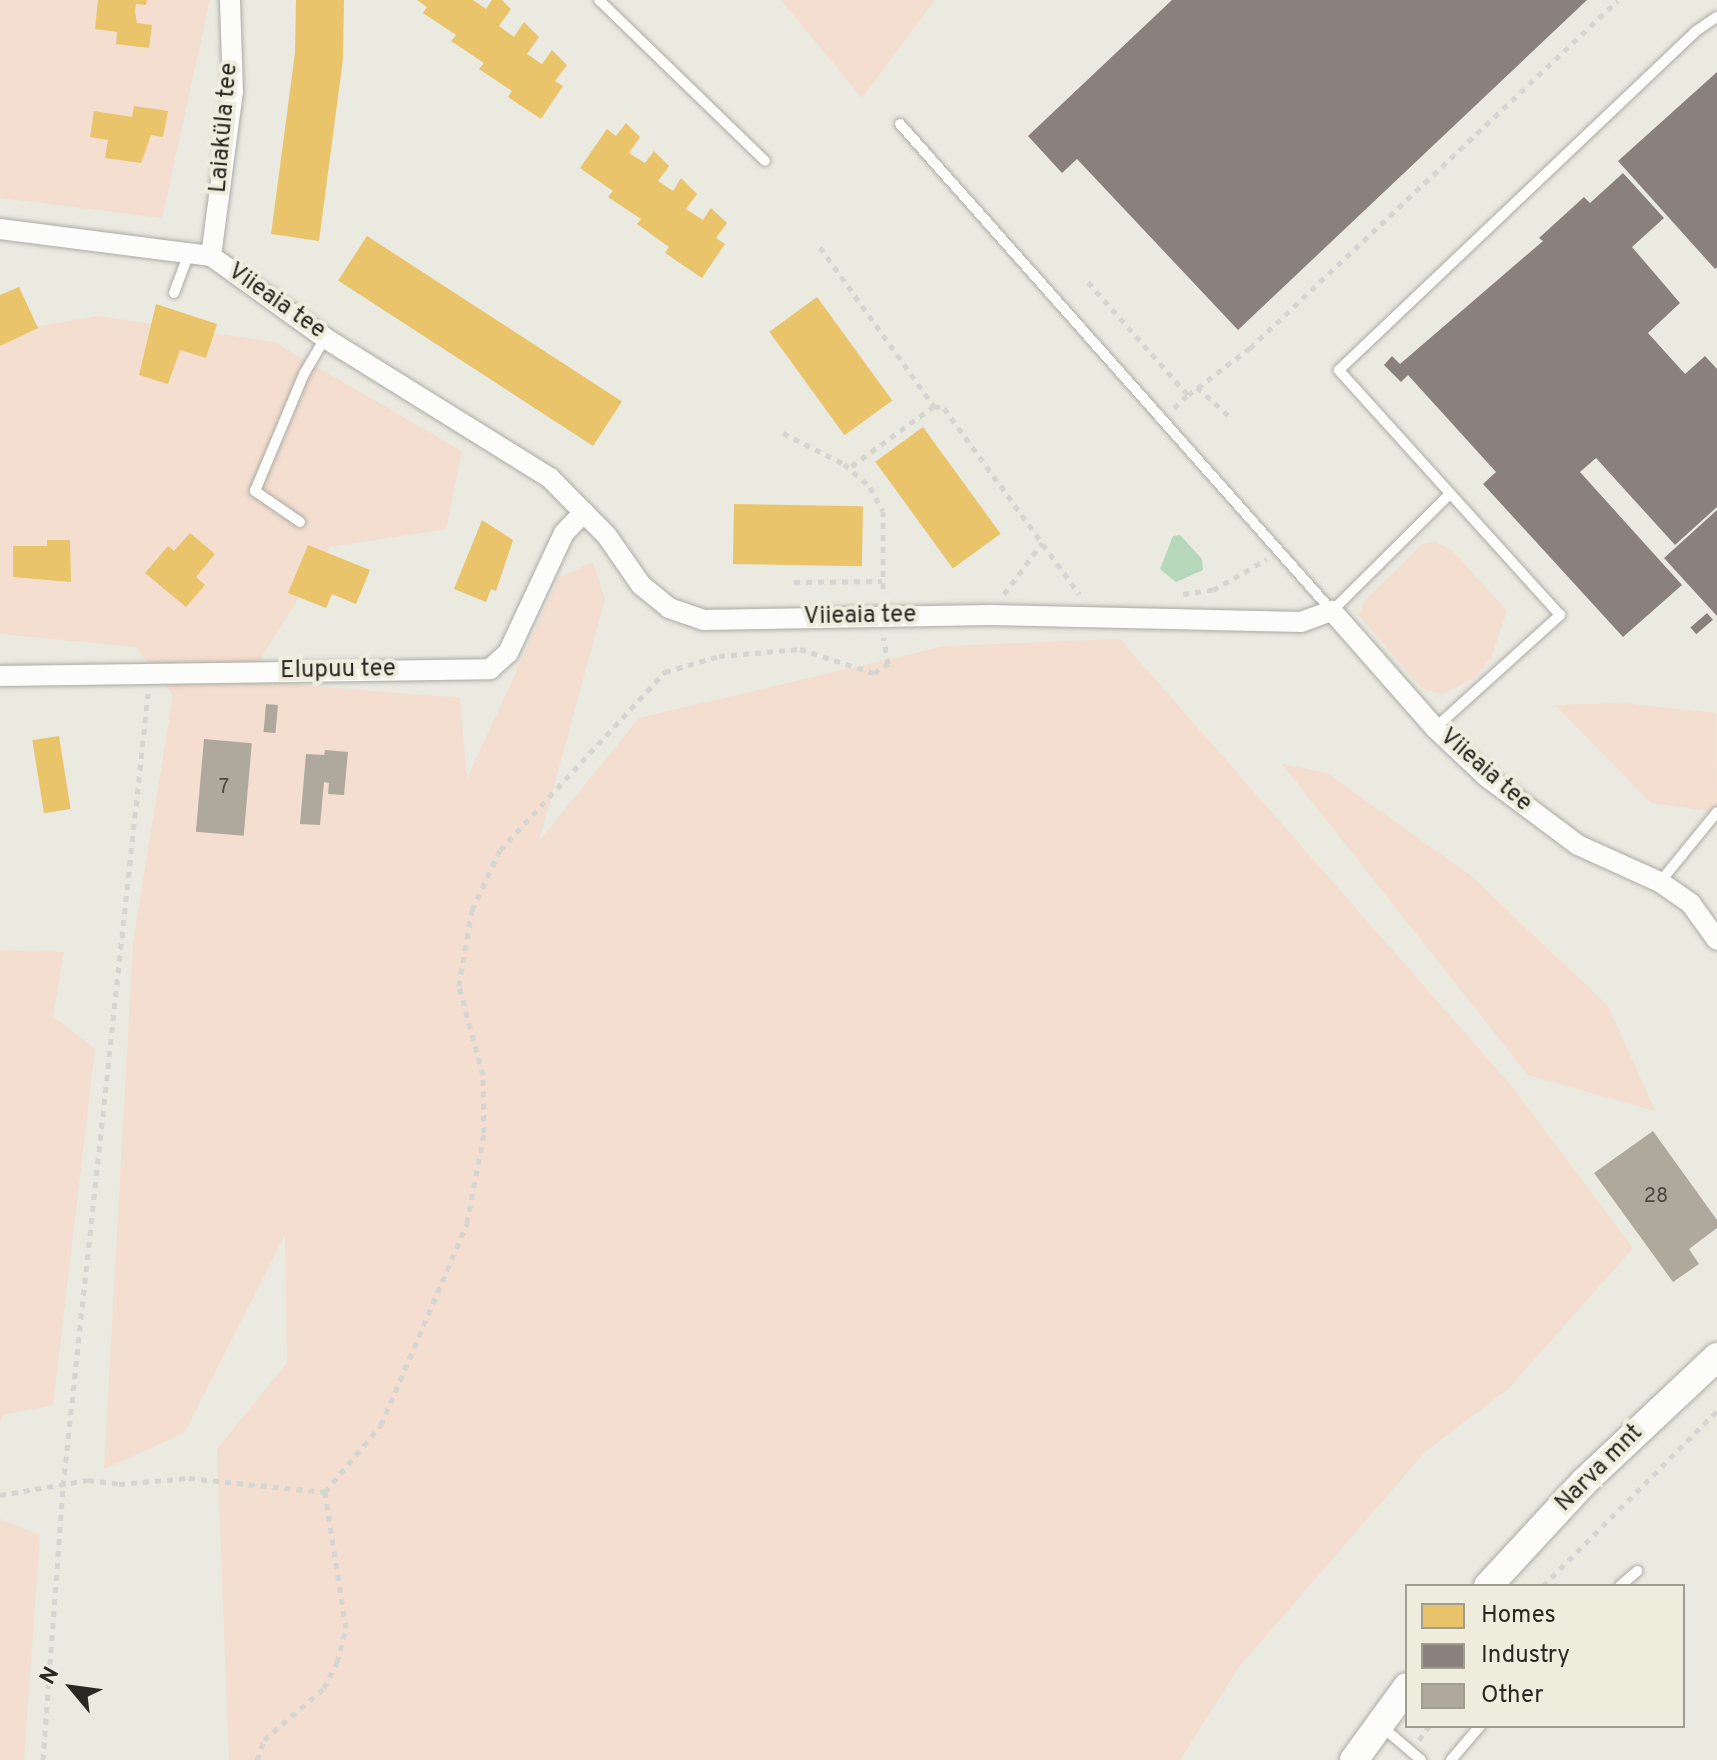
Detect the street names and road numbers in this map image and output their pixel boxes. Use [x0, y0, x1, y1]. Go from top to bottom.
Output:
street label: Laiaküla tee [205, 62, 245, 194]
street label: Viieaia tee [222, 258, 330, 346]
street label: Viieaia tee [803, 602, 917, 632]
street label: Elupuu tee [280, 656, 396, 686]
street label: Viieaia tee [1433, 723, 1537, 819]
street label: Narva mnt [1550, 1419, 1650, 1519]

